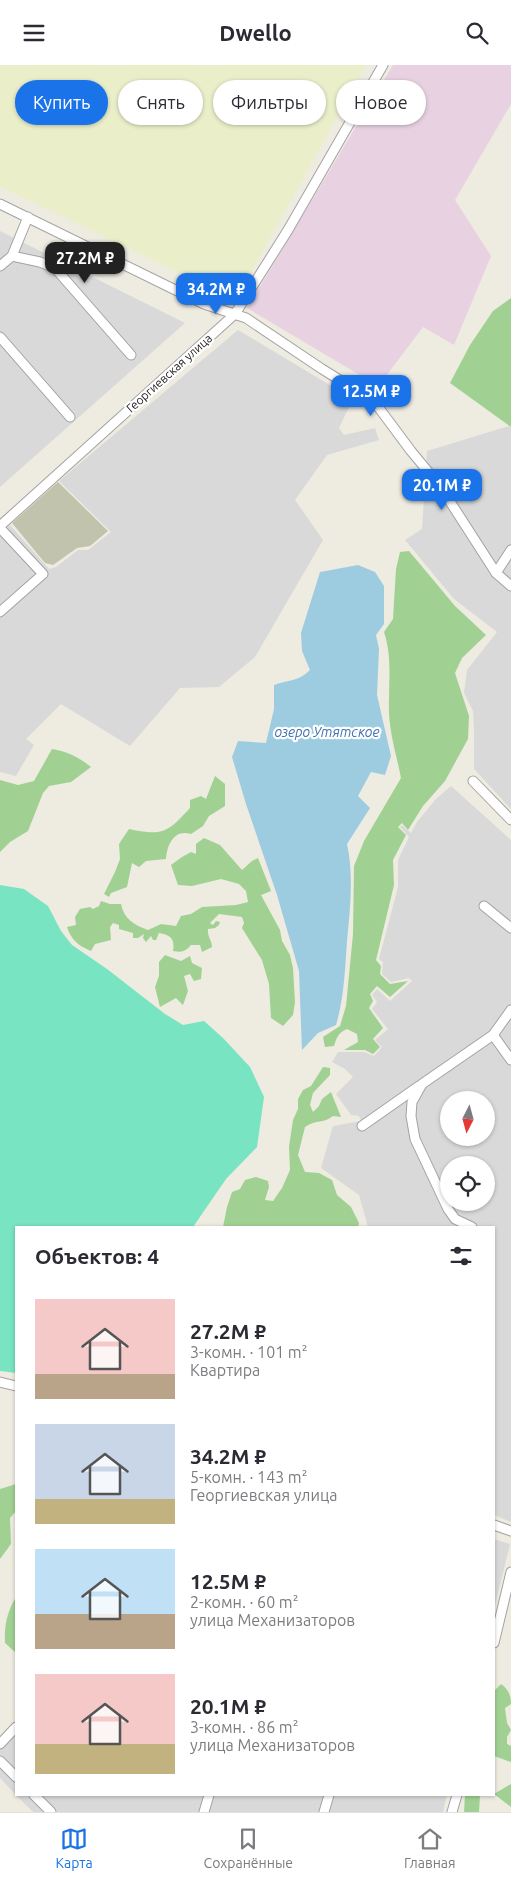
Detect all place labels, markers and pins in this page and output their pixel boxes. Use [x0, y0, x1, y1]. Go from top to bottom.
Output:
pin: 27.2M ₽ [39, 241, 131, 284]
pin: 34.2M ₽ [170, 273, 262, 315]
pin: 12.5M ₽ [325, 375, 417, 417]
pin: 20.1M ₽ [396, 469, 488, 511]

